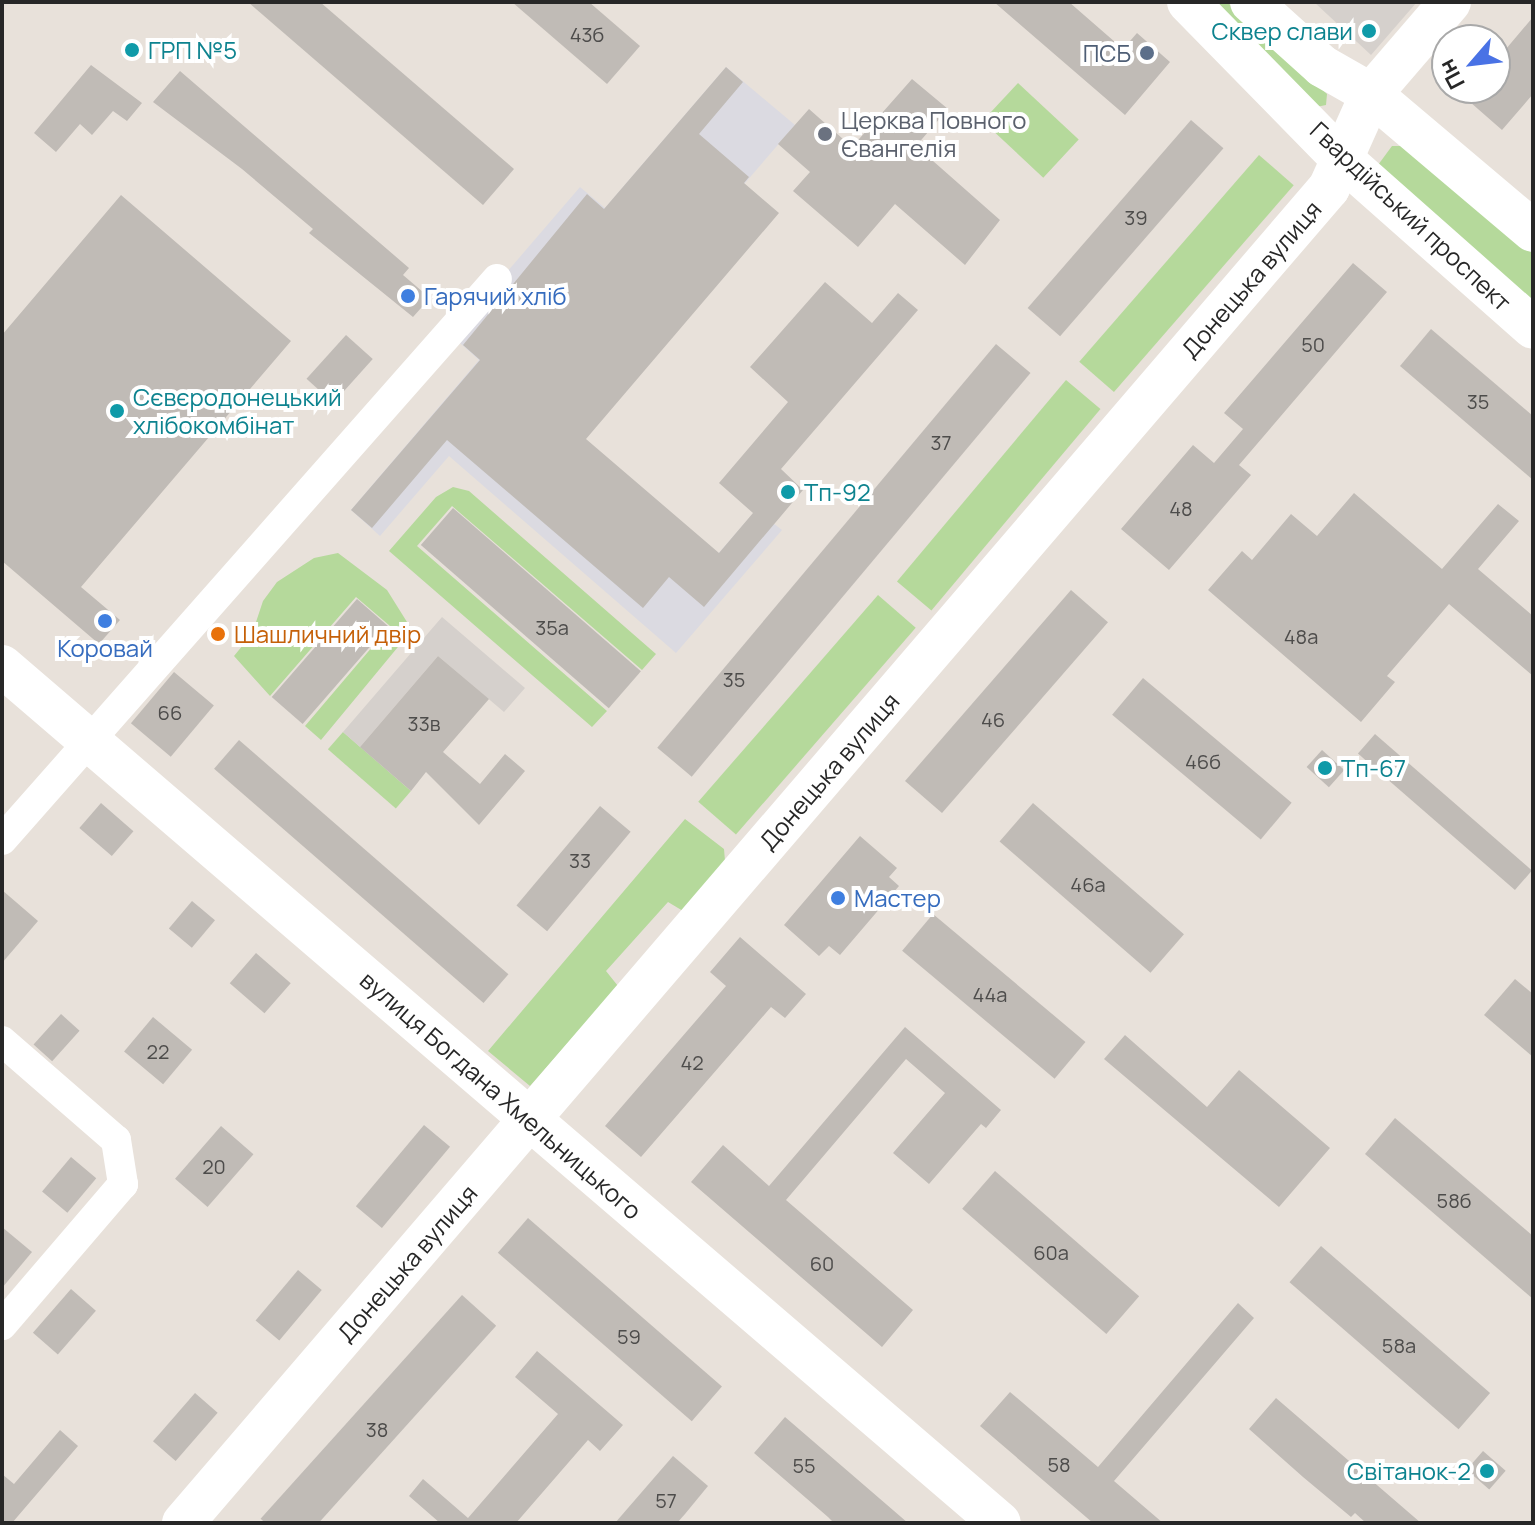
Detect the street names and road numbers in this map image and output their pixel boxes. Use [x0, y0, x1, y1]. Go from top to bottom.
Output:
street label: Гвардійський проспект [1305, 115, 1517, 317]
street label: Донецька вулиця [1175, 195, 1327, 363]
street label: Донецька вулиця [753, 687, 905, 855]
street label: вулиця Богдана Хмельницького [355, 965, 647, 1225]
street label: Донецька вулиця [331, 1179, 483, 1347]

